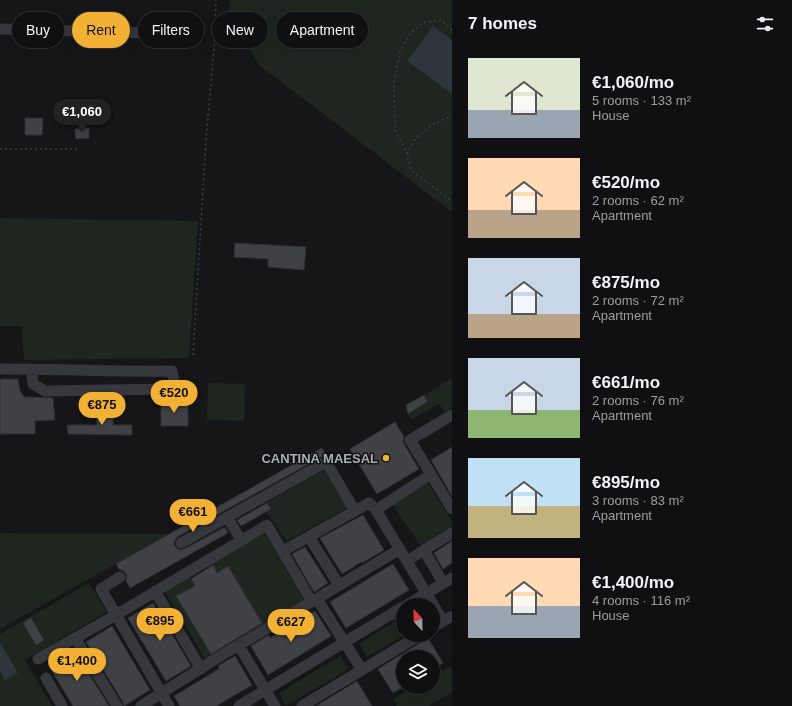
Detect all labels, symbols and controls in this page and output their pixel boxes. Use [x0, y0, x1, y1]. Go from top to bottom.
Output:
chip: Buy [12, 12, 64, 48]
chip: Rent [72, 12, 130, 48]
chip: Filters [138, 12, 204, 48]
chip: New [212, 12, 268, 48]
chip: Apartment [276, 12, 368, 48]
icon: filters [754, 13, 776, 35]
text: 7 homes [468, 14, 537, 33]
text: €1,060/mo [592, 73, 674, 92]
icon: home [500, 74, 548, 122]
text: 5 rooms · 133 m² [592, 93, 691, 108]
pin: €1,060 [49, 99, 115, 133]
text: €1,060 [62, 104, 102, 119]
text: House [592, 108, 630, 123]
text: €520/mo [592, 173, 660, 192]
icon: home [500, 174, 548, 222]
text: 2 rooms · 62 m² [592, 193, 684, 208]
text: Apartment [592, 208, 652, 223]
text: €875/mo [592, 273, 660, 292]
icon: home [500, 274, 548, 322]
text: 2 rooms · 72 m² [592, 293, 684, 308]
text: Apartment [592, 308, 652, 323]
text: €661/mo [592, 373, 660, 392]
icon: home [500, 374, 548, 422]
pin: €520 [150, 380, 198, 414]
text: €520 [160, 385, 188, 400]
pin: €875 [78, 392, 126, 426]
text: 2 rooms · 76 m² [592, 393, 684, 408]
text: €875 [88, 397, 116, 412]
text: Apartment [592, 408, 652, 423]
place label: CANTINA MAESAL [261, 451, 378, 466]
marker: CANTINA MAESAL [381, 453, 391, 463]
text: €895/mo [592, 473, 660, 492]
icon: home [500, 474, 548, 522]
text: 3 rooms · 83 m² [592, 493, 684, 508]
pin: €661 [169, 499, 217, 533]
text: €661 [179, 504, 207, 519]
text: Apartment [592, 508, 652, 523]
text: €1,400/mo [592, 573, 674, 592]
icon: home [500, 574, 548, 622]
text: 4 rooms · 116 m² [592, 593, 690, 608]
north arrow [396, 598, 440, 642]
map controls [396, 598, 440, 694]
pin: €895 [136, 608, 184, 642]
text: House [592, 608, 630, 623]
pin: €627 [267, 609, 315, 643]
text: €895 [146, 613, 174, 628]
text: €627 [277, 614, 305, 629]
pin: €1,400 [44, 648, 110, 682]
button: layers [396, 650, 440, 694]
text: €1,400 [57, 653, 97, 668]

